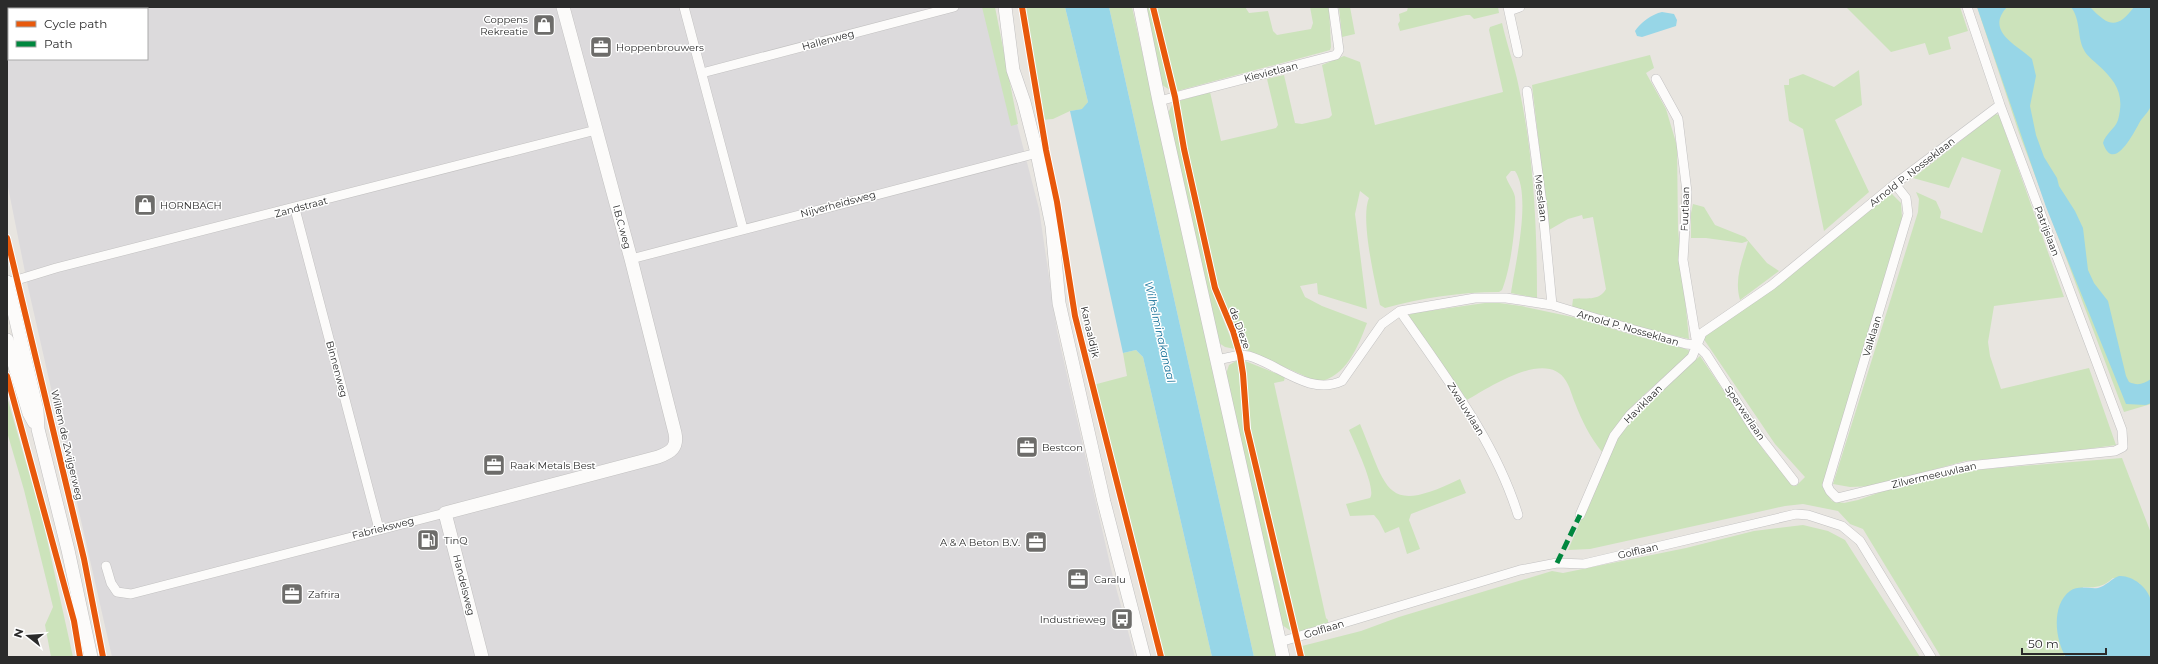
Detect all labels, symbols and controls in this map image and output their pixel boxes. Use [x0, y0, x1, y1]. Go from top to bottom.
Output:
legend [8, 8, 148, 60]
shop icon: Coppens Rekreatie [531, 12, 557, 38]
place label: Coppens Rekreatie [480, 13, 528, 38]
text: Cycle path [44, 16, 107, 31]
street label: Hallenweg [800, 27, 856, 53]
office icon: Hoppenbrouwers [588, 34, 614, 60]
text: Path [44, 36, 73, 51]
place label: Hoppenbrouwers [616, 41, 704, 54]
street label: Kievietlaan [1243, 59, 1299, 85]
street label: Arnold P. Nosseklaan [1867, 134, 1957, 210]
street label: Meeslaan [1532, 174, 1550, 222]
street label: Fuutlaan [1678, 186, 1692, 232]
street label: Nijverheidsweg [799, 188, 877, 220]
shop icon: HORNBACH [132, 192, 158, 218]
street label: Zandstraat [273, 194, 329, 220]
place label: HORNBACH [160, 199, 222, 212]
street label: I.B.C.weg [610, 204, 634, 250]
street label: Patrijslaan [2032, 204, 2062, 258]
water label: Wilhelminakanaal [1142, 280, 1178, 384]
street label: Kanaaldijk [1078, 305, 1102, 359]
street label: de Dieze [1226, 305, 1254, 351]
street label: Arnold P. Nosseklaan [1576, 307, 1680, 349]
street label: Valklaan [1860, 314, 1884, 358]
street label: Binnenweg [323, 339, 351, 399]
street label: Zwaluwlaan [1445, 380, 1487, 438]
street label: Haviklaan [1621, 382, 1665, 426]
street label: Sperwerlaan [1722, 383, 1768, 443]
street label: Willem de Zwijgerweg [48, 389, 86, 501]
office icon: Bestcon [1014, 434, 1040, 460]
place label: Bestcon [1042, 441, 1083, 454]
office icon: Raak Metals Best [481, 452, 507, 478]
place label: Raak Metals Best [510, 459, 596, 472]
street label: Zilvermeeuwlaan [1890, 459, 1978, 491]
street label: Fabrieksweg [351, 514, 415, 542]
fuel station icon: TinQ [415, 527, 441, 553]
office icon: A & A Beton B.V. [1023, 529, 1049, 555]
place label: TinQ [444, 534, 468, 547]
place label: A & A Beton B.V. [940, 536, 1020, 549]
street label: Golflaan [1616, 540, 1660, 562]
street label: Handelsweg [450, 553, 478, 617]
office icon: Caralu [1065, 566, 1091, 592]
place label: Caralu [1094, 573, 1126, 586]
office icon: Zafrira [279, 581, 305, 607]
place label: Zafrira [308, 588, 340, 601]
bus stop icon: Industrieweg [1109, 606, 1135, 632]
place label: Industrieweg [1040, 613, 1106, 626]
north arrow [8, 616, 48, 656]
street label: Golflaan [1302, 617, 1346, 641]
text: N [10, 627, 26, 639]
scale bar [2022, 630, 2106, 656]
text: 50 m [2028, 636, 2059, 651]

